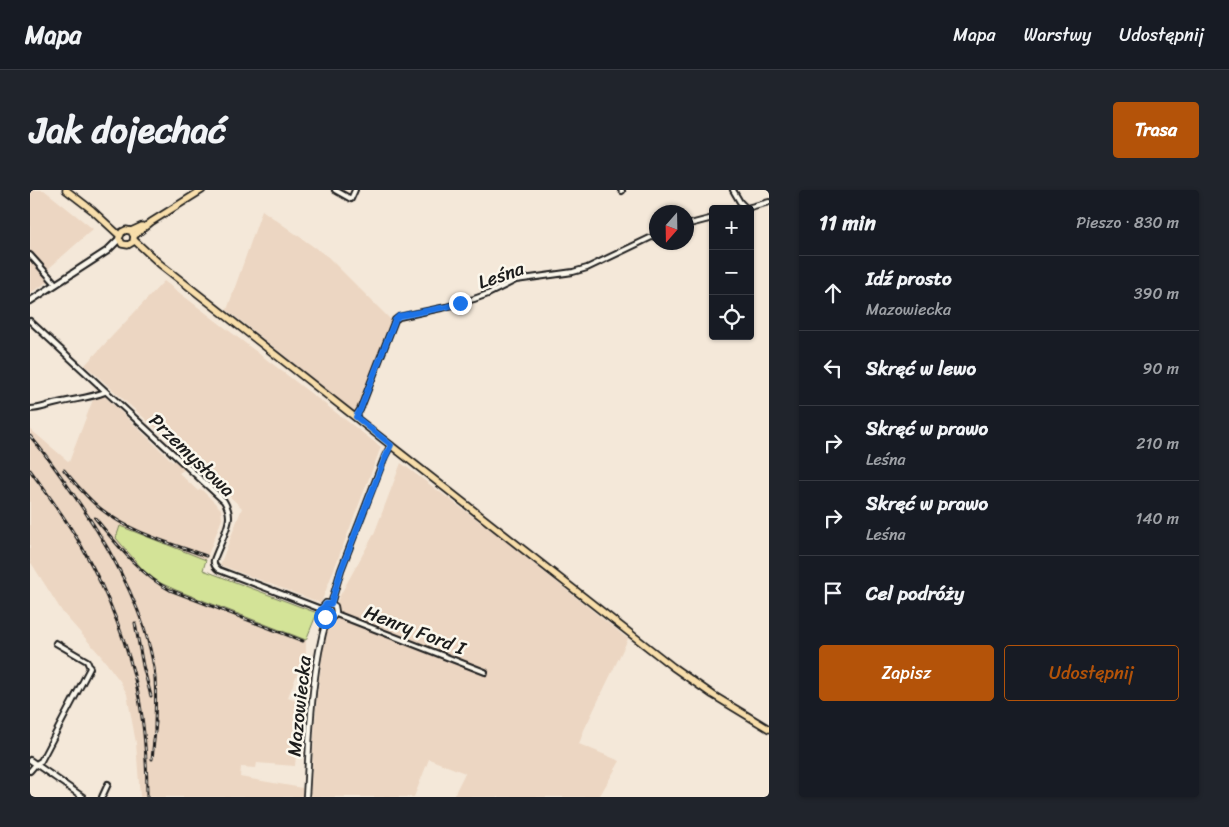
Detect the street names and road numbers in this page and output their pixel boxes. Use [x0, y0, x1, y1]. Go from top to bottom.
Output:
street label: Leśna [473, 252, 529, 298]
street label: Przemysłowa [141, 405, 243, 505]
street label: Henry Ford I [360, 596, 472, 665]
street label: Mazowiecka [277, 654, 321, 758]

